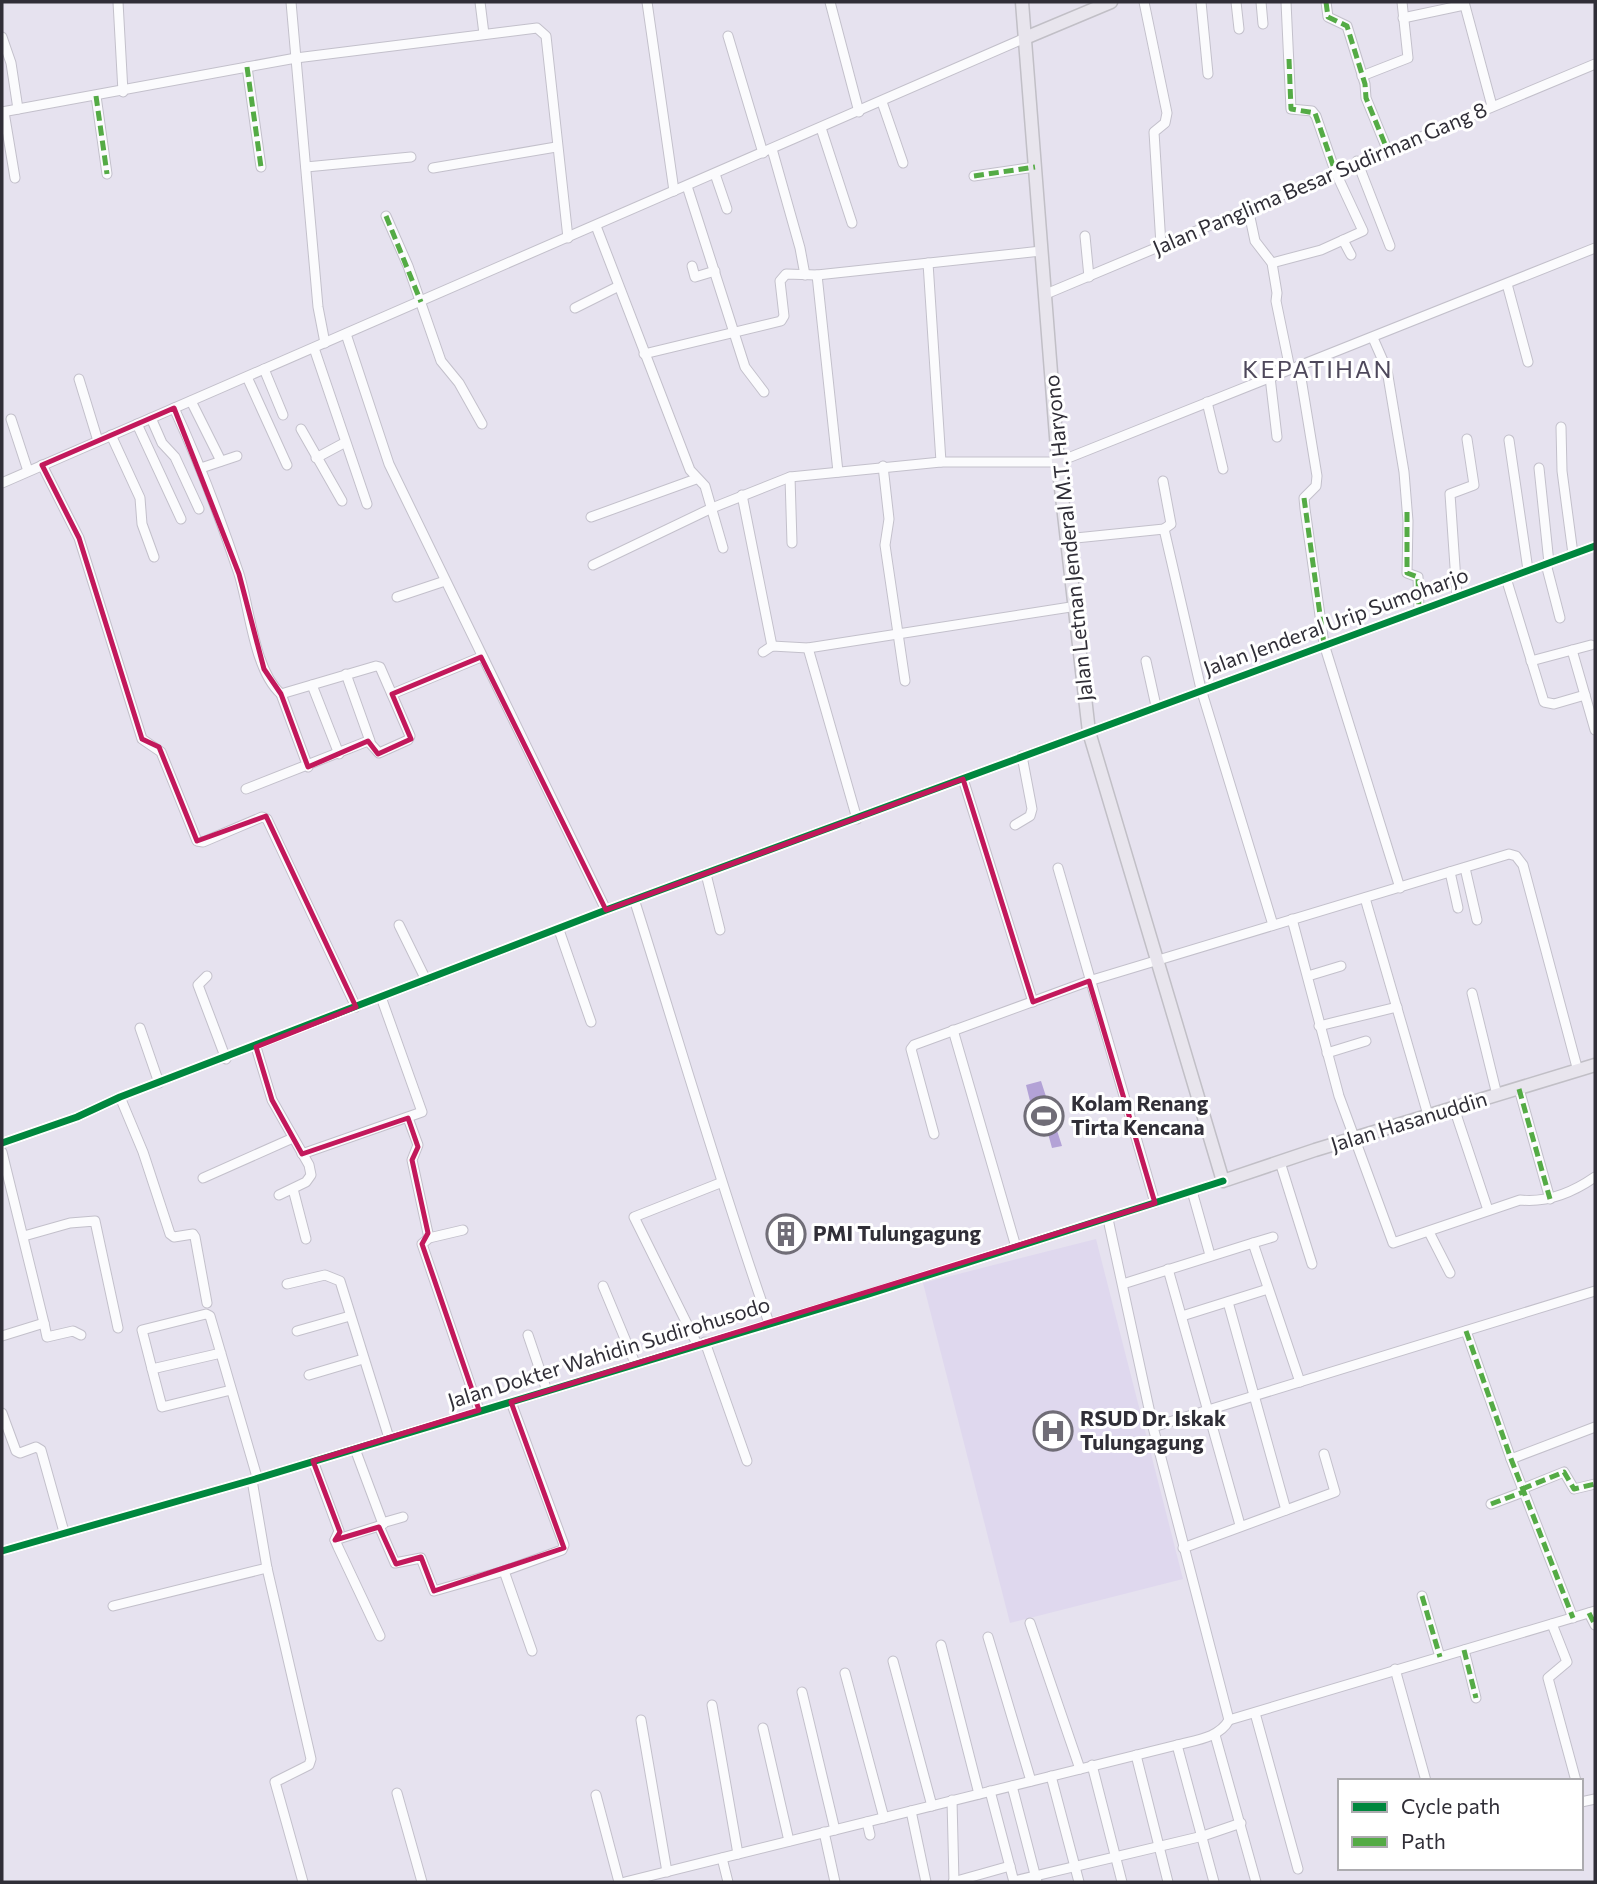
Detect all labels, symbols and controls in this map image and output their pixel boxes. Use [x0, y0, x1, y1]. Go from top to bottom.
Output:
street label: Jalan Panglima Besar Sudirman Gang 8 [1149, 96, 1490, 260]
district label: KEPATIHAN [1242, 354, 1394, 383]
street label: Jalan Letnan Jenderal M.T. Haryono [1038, 374, 1097, 703]
street label: Jalan Jenderal Urip Sumoharjo [1200, 561, 1471, 680]
street label: Jalan Hasanuddin [1327, 1085, 1490, 1156]
place label: Kolam Renang Tirta Kencana [1071, 1090, 1209, 1139]
sports icon: Kolam Renang Tirta Kencana [1023, 1095, 1065, 1137]
building icon: PMI Tulungagung [765, 1213, 807, 1255]
place label: PMI Tulungagung [813, 1220, 981, 1245]
street label: Jalan Dokter Wahidin Sudirohusodo [444, 1291, 773, 1413]
place label: RSUD Dr. Iskak Tulungagung [1080, 1405, 1226, 1454]
hospital icon: RSUD Dr. Iskak Tulungagung [1032, 1410, 1074, 1452]
legend [1338, 1779, 1583, 1870]
text: Cycle path [1401, 1793, 1500, 1818]
text: Path [1401, 1828, 1446, 1853]

